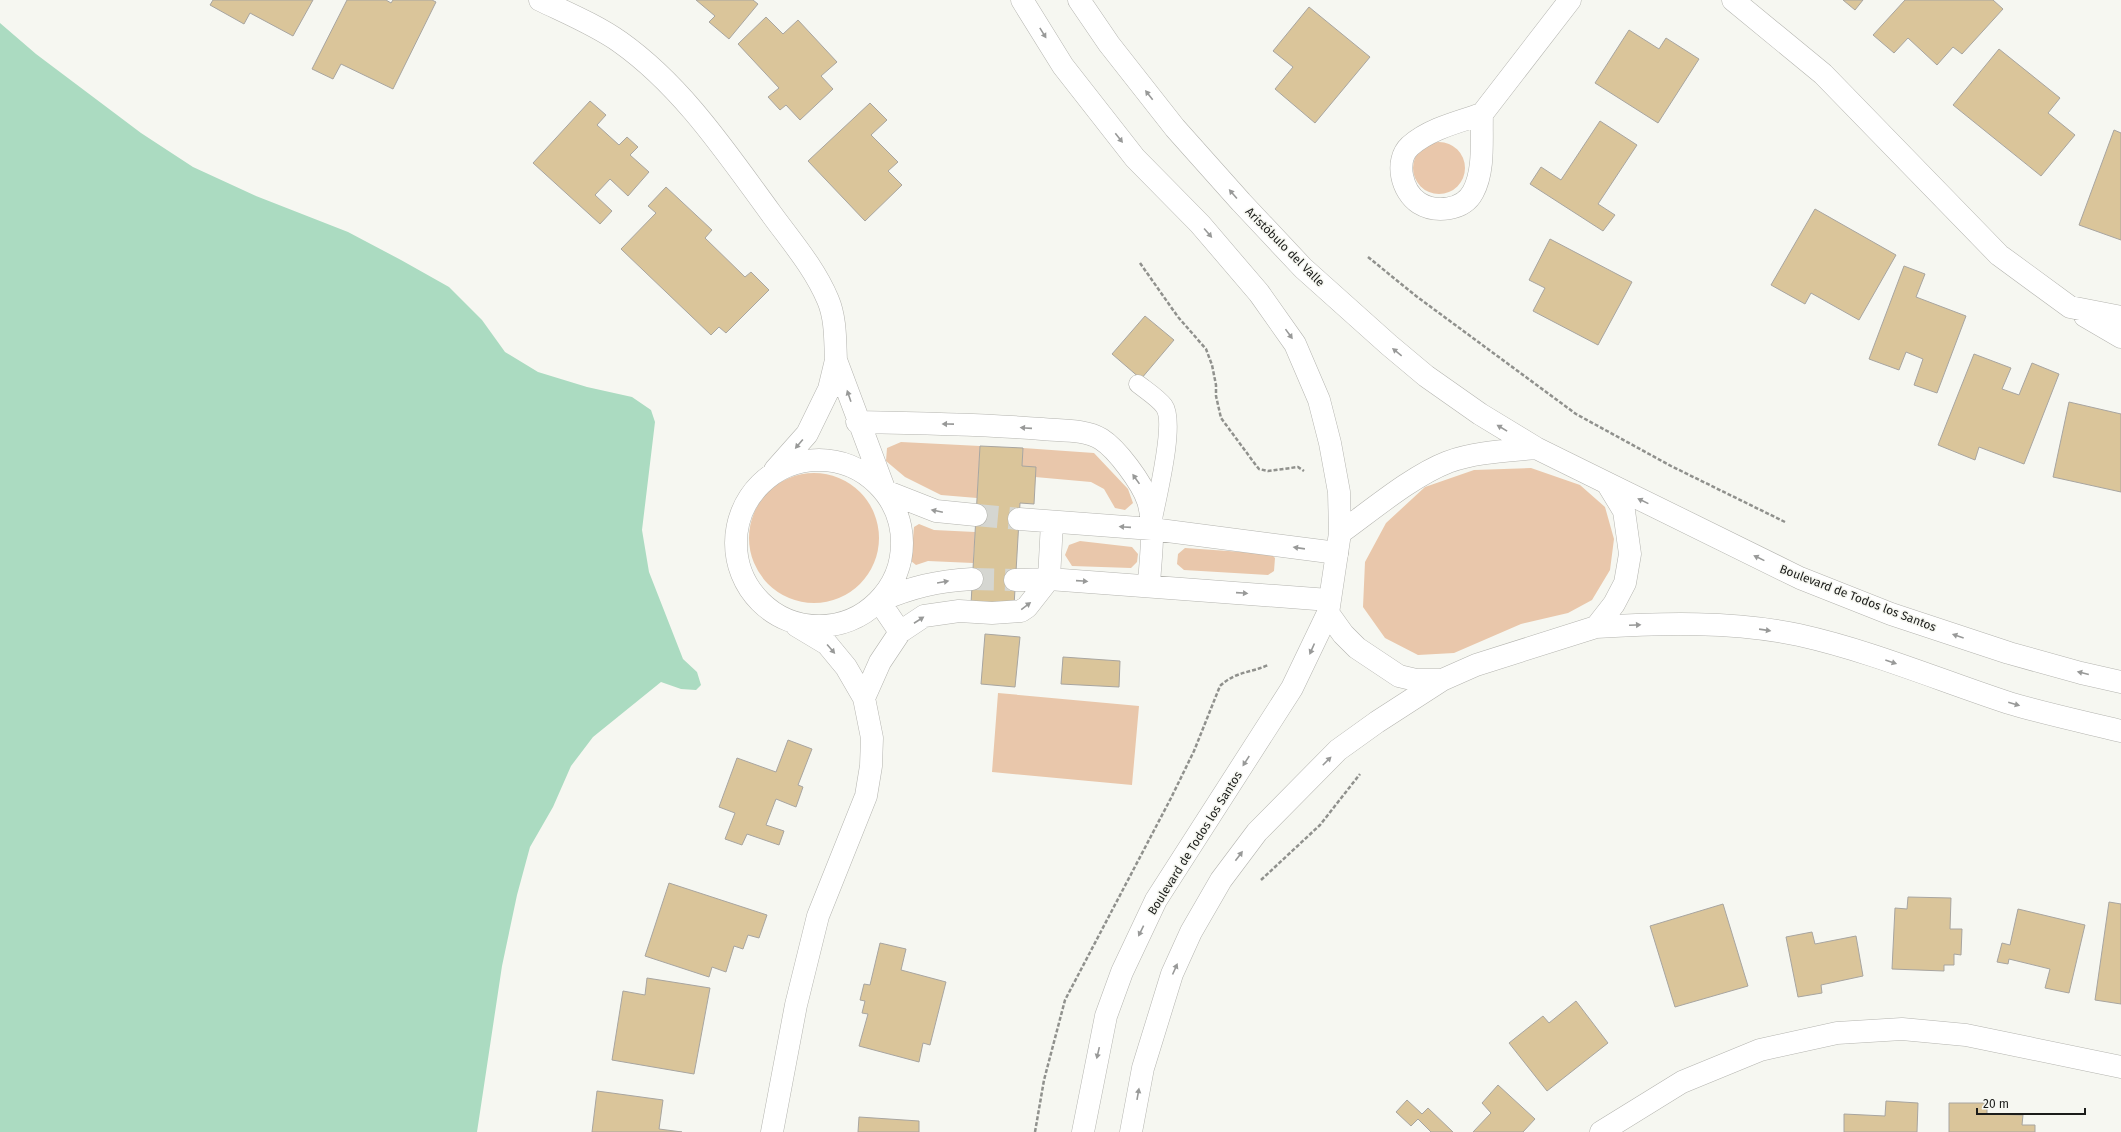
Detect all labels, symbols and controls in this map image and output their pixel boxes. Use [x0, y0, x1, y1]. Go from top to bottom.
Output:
one-way arrow [1039, 27, 1046, 39]
one-way arrow [1145, 89, 1153, 100]
one-way arrow [1115, 132, 1124, 143]
one-way arrow [1229, 189, 1238, 199]
street label: Aristóbulo del Valle [1243, 205, 1327, 289]
one-way arrow [1203, 228, 1212, 238]
one-way arrow [1285, 329, 1293, 340]
one-way arrow [1392, 348, 1403, 357]
one-way arrow [845, 390, 851, 402]
one-way arrow [941, 421, 954, 427]
one-way arrow [1019, 424, 1032, 431]
one-way arrow [1497, 424, 1508, 432]
one-way arrow [795, 438, 804, 449]
one-way arrow [1132, 474, 1140, 484]
one-way arrow [1637, 498, 1648, 504]
one-way arrow [931, 507, 943, 513]
one-way arrow [1119, 523, 1131, 530]
one-way arrow [1292, 545, 1305, 551]
one-way arrow [1754, 555, 1765, 561]
street label: Boulevard de Todos los Santos [1778, 562, 1939, 635]
one-way arrow [1076, 578, 1088, 585]
one-way arrow [937, 579, 949, 585]
one-way arrow [1236, 590, 1248, 597]
one-way arrow [1021, 602, 1032, 611]
one-way arrow [913, 616, 925, 623]
one-way arrow [1629, 621, 1641, 628]
one-way arrow [1759, 627, 1771, 633]
one-way arrow [1952, 633, 1964, 639]
one-way arrow [1309, 643, 1315, 655]
one-way arrow [827, 644, 836, 654]
one-way arrow [1885, 659, 1897, 665]
one-way arrow [2077, 670, 2089, 676]
one-way arrow [2008, 701, 2020, 707]
one-way arrow [1242, 755, 1250, 766]
one-way arrow [1322, 756, 1332, 766]
street label: Boulevard de Todos los Santos [1145, 768, 1245, 917]
one-way arrow [1235, 851, 1243, 862]
one-way arrow [1138, 925, 1144, 937]
one-way arrow [1172, 963, 1178, 975]
one-way arrow [1094, 1047, 1100, 1059]
one-way arrow [1136, 1088, 1142, 1100]
scale bar [1977, 1090, 2085, 1116]
text: 20 m [1983, 1097, 2009, 1111]

